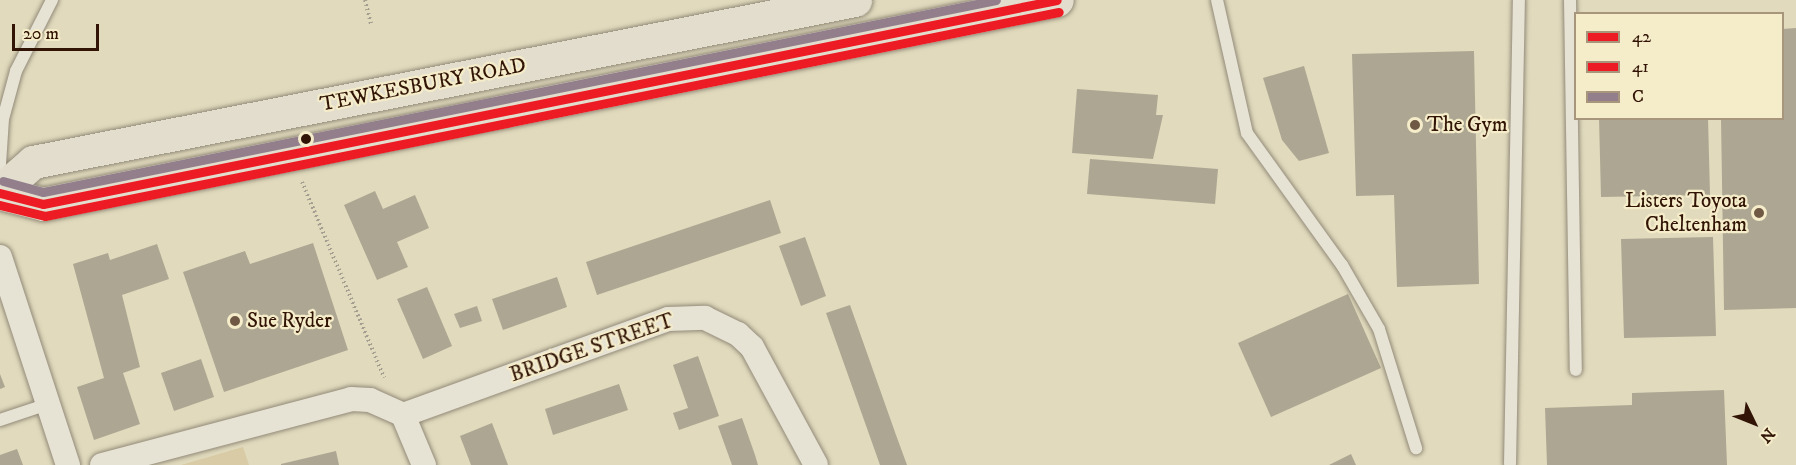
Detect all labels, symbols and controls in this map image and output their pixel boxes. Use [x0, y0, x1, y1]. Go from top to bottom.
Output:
scale bar [15, 12, 102, 50]
legend [1574, 12, 1784, 120]
text: 20 m [23, 23, 59, 45]
text: 42 [1632, 26, 1651, 48]
street label: TEWKESBURY ROAD [318, 53, 528, 117]
text: 41 [1632, 56, 1649, 78]
text: C [1632, 86, 1644, 108]
place label: The Gym [1427, 112, 1507, 138]
marker: The Gym [1408, 118, 1422, 132]
unlabelled marker [300, 133, 312, 145]
place label: Listers Toyota Cheltenham [1625, 188, 1747, 238]
marker: Listers Toyota Cheltenham [1752, 206, 1766, 220]
place label: Sue Ryder [247, 308, 332, 334]
street label: BRIDGE STREET [507, 308, 677, 388]
marker: Sue Ryder [228, 314, 242, 328]
north arrow [1724, 393, 1784, 453]
text: N [1755, 424, 1779, 447]

